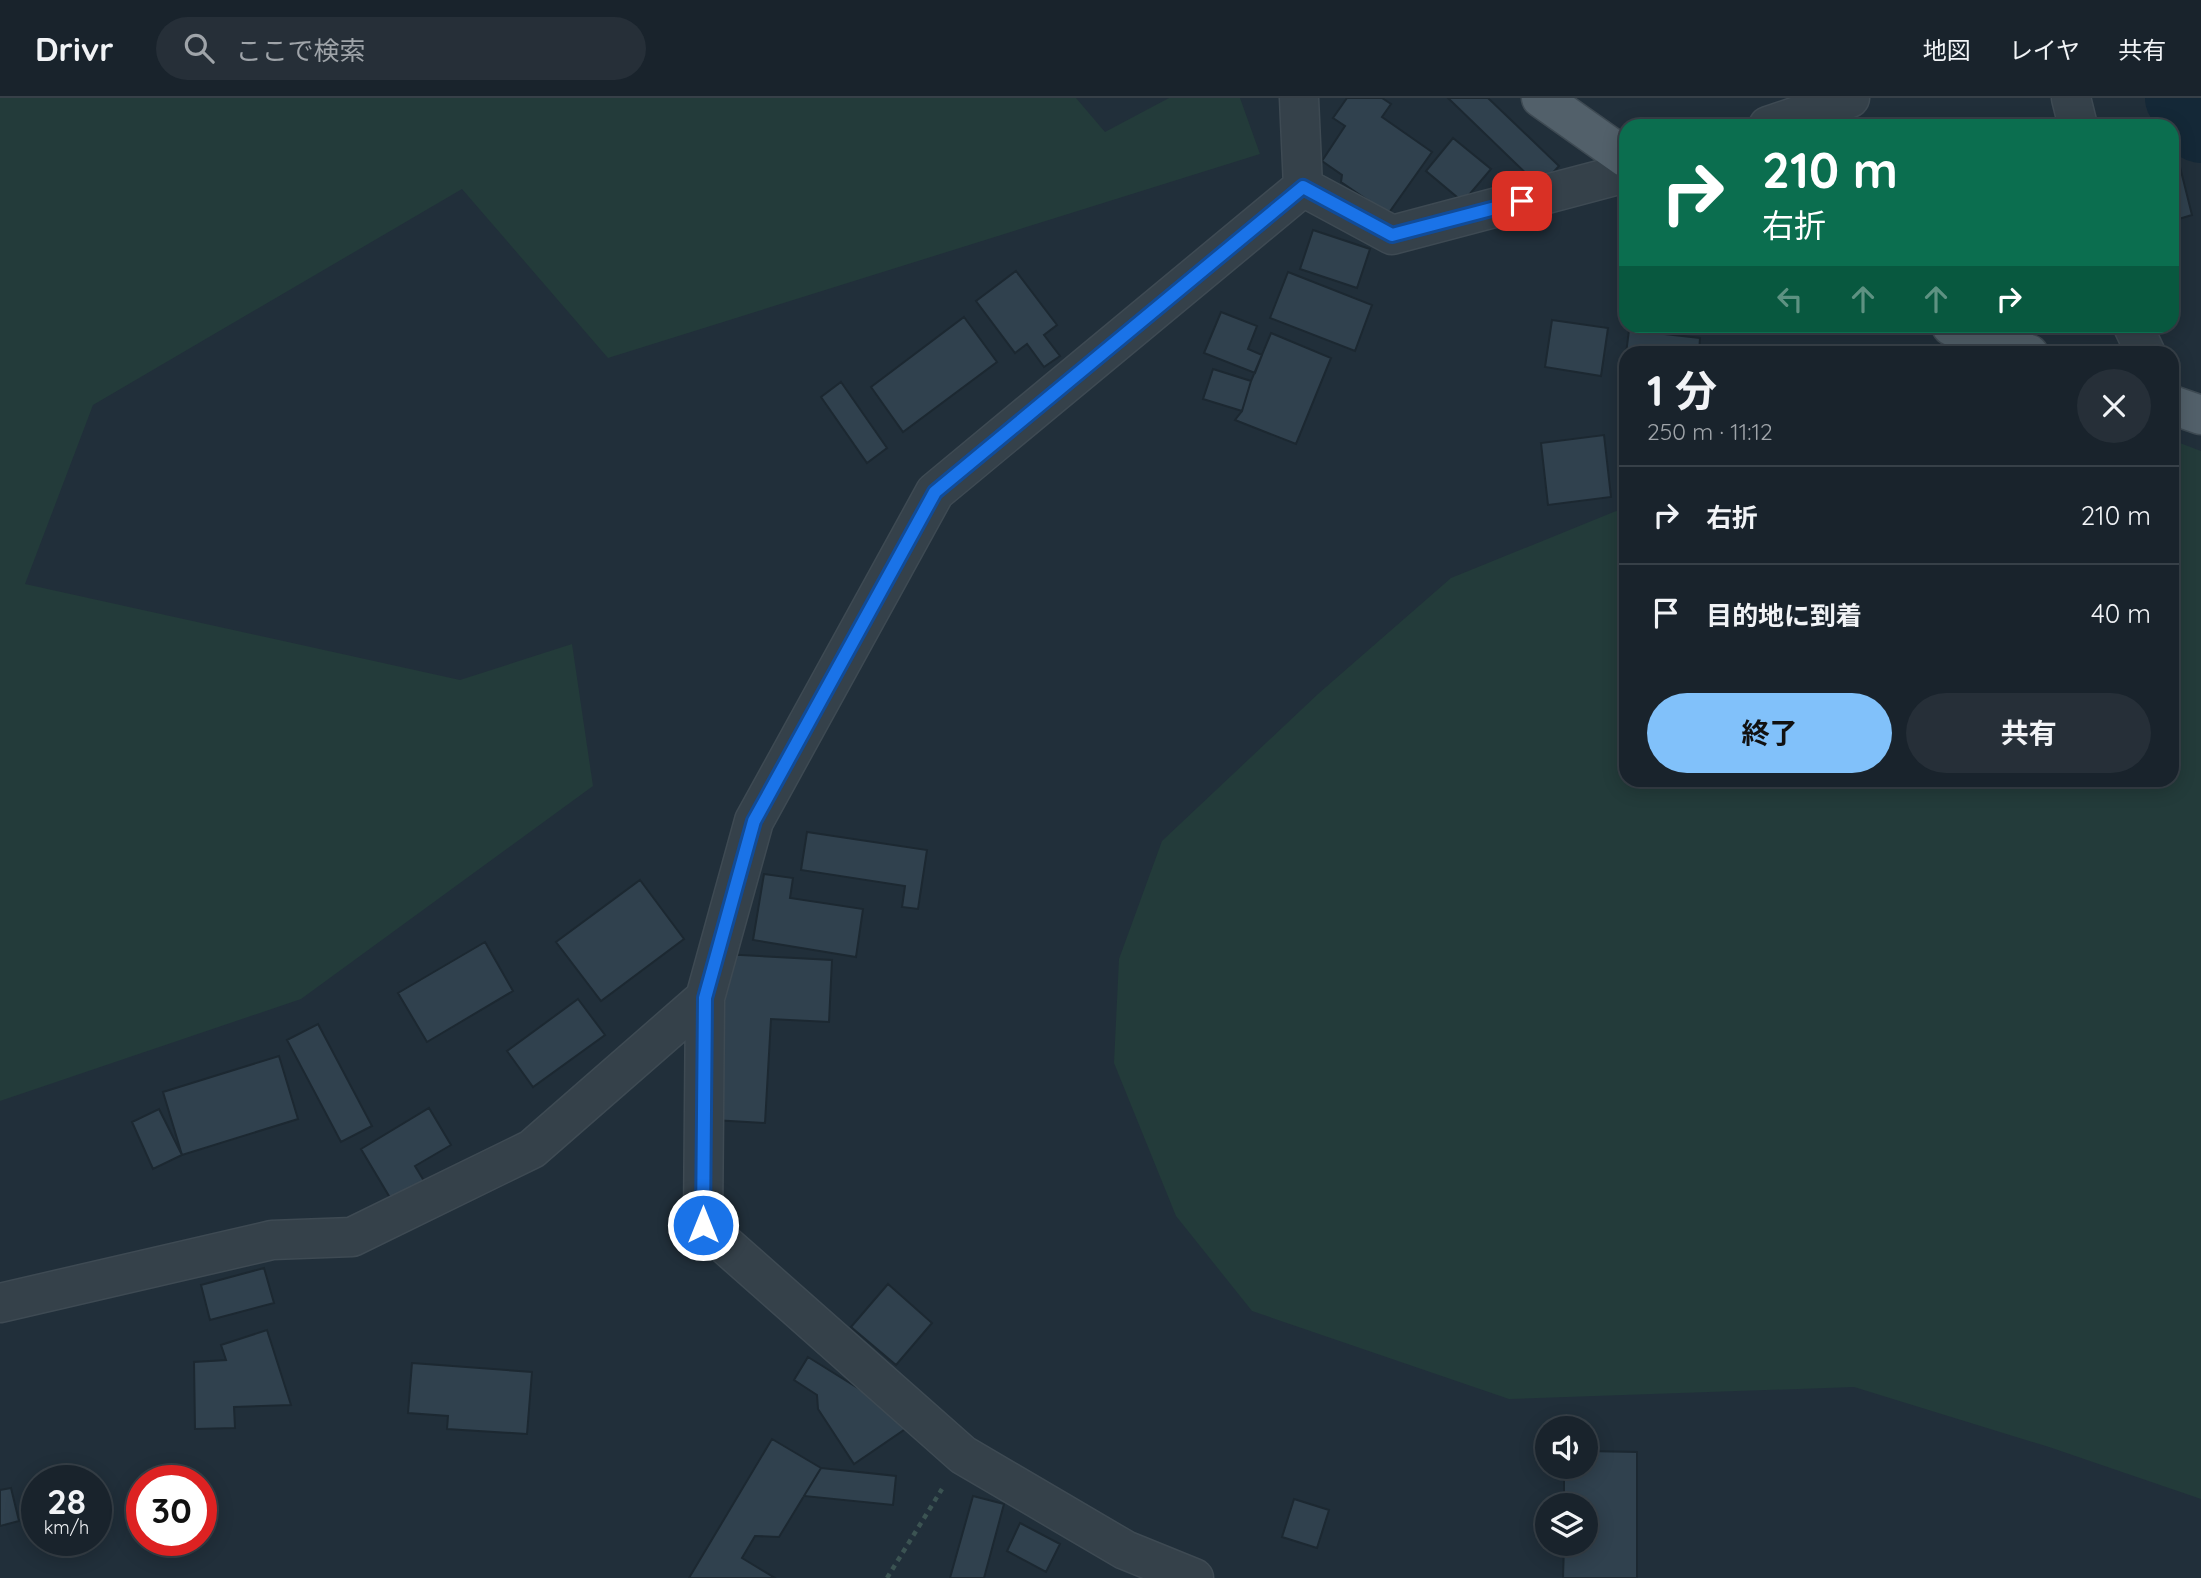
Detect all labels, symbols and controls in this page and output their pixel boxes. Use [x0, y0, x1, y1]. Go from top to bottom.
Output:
search box [156, 17, 646, 80]
text: Drivr [35, 28, 114, 69]
icon: search [180, 29, 218, 67]
text: ここで検索 [236, 34, 366, 67]
text: 地図 [1923, 35, 1971, 65]
text: レイヤ [2009, 35, 2080, 65]
text: 共有 [2118, 35, 2166, 65]
text: 210 m [1762, 139, 1898, 200]
icon: right [1647, 147, 1738, 238]
pin [1492, 171, 1552, 231]
icon: arrive [1503, 182, 1541, 220]
text: 右折 [1762, 205, 1826, 245]
icon: left [1771, 280, 1809, 318]
icon: ahead [1844, 280, 1882, 318]
icon: ahead [1917, 280, 1955, 318]
icon: right [1990, 280, 2028, 318]
text: 1 分 [1647, 364, 1717, 417]
button: close [2077, 369, 2151, 443]
text: 250 m · 11:12 [1647, 417, 1773, 446]
icon: right [1647, 496, 1685, 534]
text: 210 m [2081, 499, 2151, 532]
text: 右折 [1706, 501, 1758, 534]
icon: arrive [1647, 594, 1685, 632]
text: 40 m [2091, 597, 2151, 630]
text: 目的地に到着 [1706, 599, 1862, 632]
button: 終了 [1647, 693, 1892, 773]
button: 共有 [1906, 693, 2151, 773]
position arrow [666, 1188, 740, 1262]
map controls [1535, 1416, 1598, 1556]
button: sound [1535, 1416, 1598, 1479]
speed limit sign: 30 [126, 1465, 217, 1556]
text: 28 [47, 1479, 86, 1523]
button: layers [1535, 1493, 1598, 1556]
text: km/h [44, 1516, 89, 1539]

